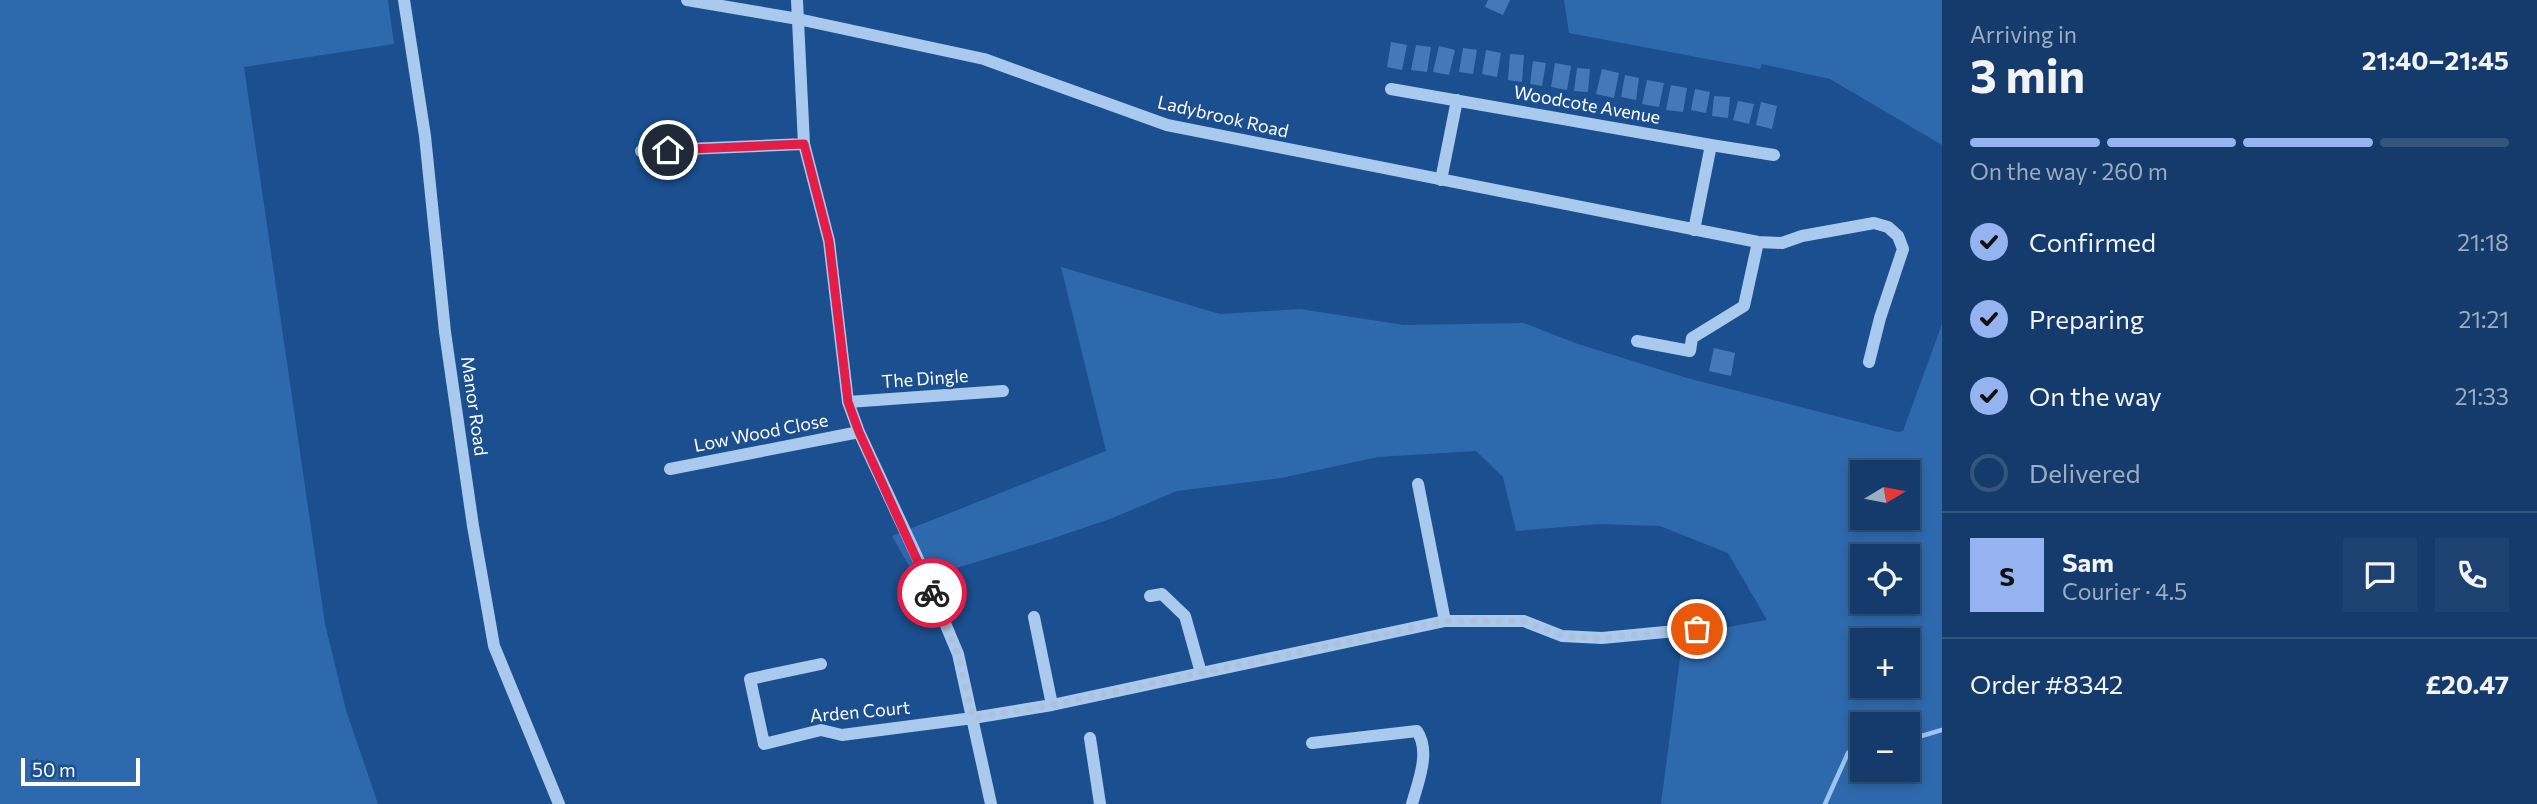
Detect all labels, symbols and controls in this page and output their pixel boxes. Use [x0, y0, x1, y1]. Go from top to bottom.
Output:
text: Arriving in [1970, 20, 2077, 48]
text: 21:40–21:45 [2362, 44, 2509, 75]
text: 3 min [1970, 46, 2085, 102]
street label: Woodcote Avenue [1512, 80, 1662, 128]
street label: Ladybrook Road [1156, 90, 1291, 142]
pin [638, 120, 698, 180]
icon: home [649, 131, 687, 169]
text: On the way · 260 m [1970, 157, 2168, 185]
icon: check [1970, 223, 2008, 261]
text: Confirmed [2029, 226, 2156, 257]
text: 21:18 [2457, 228, 2509, 256]
icon: check [1970, 300, 2008, 338]
text: Preparing [2029, 303, 2144, 334]
text: 21:21 [2458, 305, 2509, 333]
street label: Manor Road [457, 355, 493, 457]
street label: The Dingle [881, 364, 969, 392]
icon: check [1970, 377, 2008, 415]
text: On the way [2029, 380, 2162, 411]
text: 21:33 [2455, 382, 2509, 410]
street label: Low Wood Close [692, 408, 830, 456]
text: Delivered [2029, 457, 2140, 488]
north arrow [1850, 460, 1920, 530]
map controls [1850, 460, 1920, 782]
button: chat [2343, 538, 2417, 612]
button: phone [2435, 538, 2509, 612]
button: locate [1850, 544, 1920, 614]
text: Sam [2062, 546, 2114, 577]
courier [897, 558, 967, 628]
text: S [1999, 560, 2015, 591]
icon: bike [913, 574, 951, 612]
text: Courier · 4.5 [2062, 577, 2187, 605]
pin [1667, 599, 1727, 659]
icon: bag [1678, 610, 1716, 648]
button: + [1850, 628, 1920, 698]
text: Order #8342 [1970, 668, 2123, 699]
text: £20.47 [2425, 668, 2509, 699]
street label: Arden Court [809, 696, 911, 726]
button: − [1850, 712, 1920, 782]
scale bar [21, 755, 140, 787]
text: 50 m [32, 758, 76, 781]

